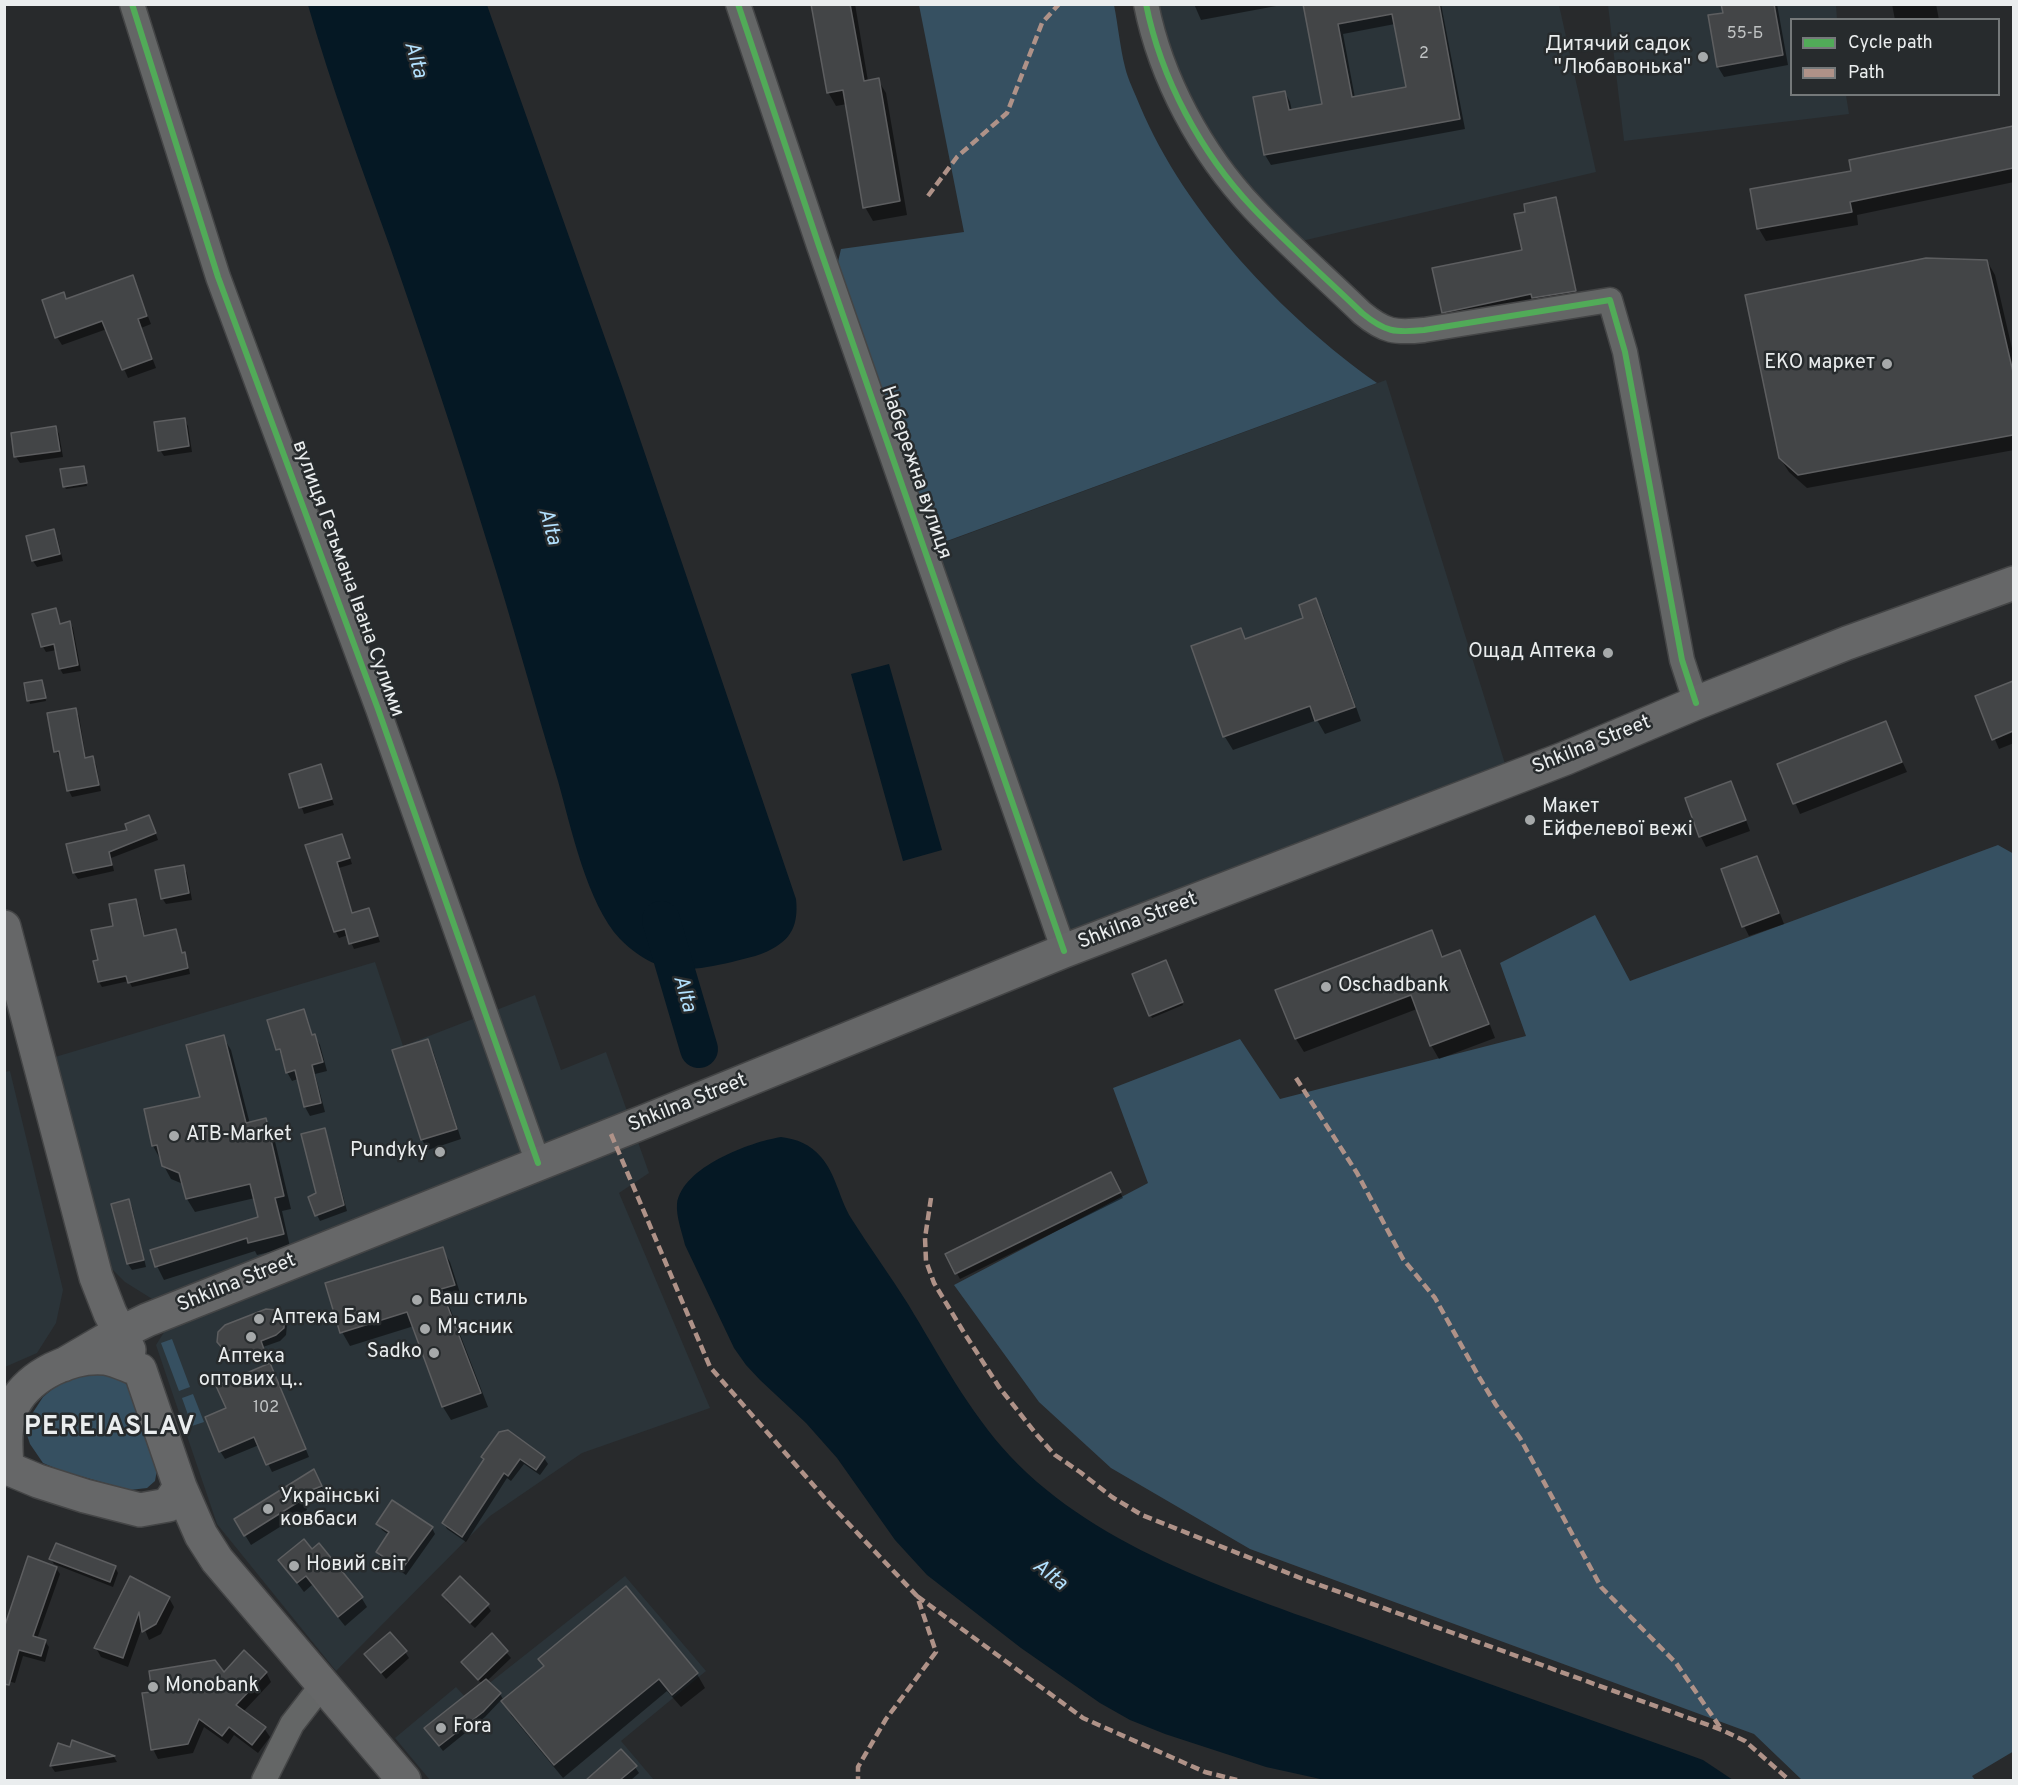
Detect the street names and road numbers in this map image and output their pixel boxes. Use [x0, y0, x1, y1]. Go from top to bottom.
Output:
street label: Набережна вулиця [874, 383, 956, 563]
street label: вулиця Гетьмана Івана Сулими [286, 438, 408, 720]
street label: Shkilna Street [1529, 711, 1655, 781]
street label: Shkilna Street [1075, 888, 1201, 956]
street label: Shkilna Street [625, 1069, 751, 1139]
street label: Shkilna Street [174, 1249, 300, 1319]

